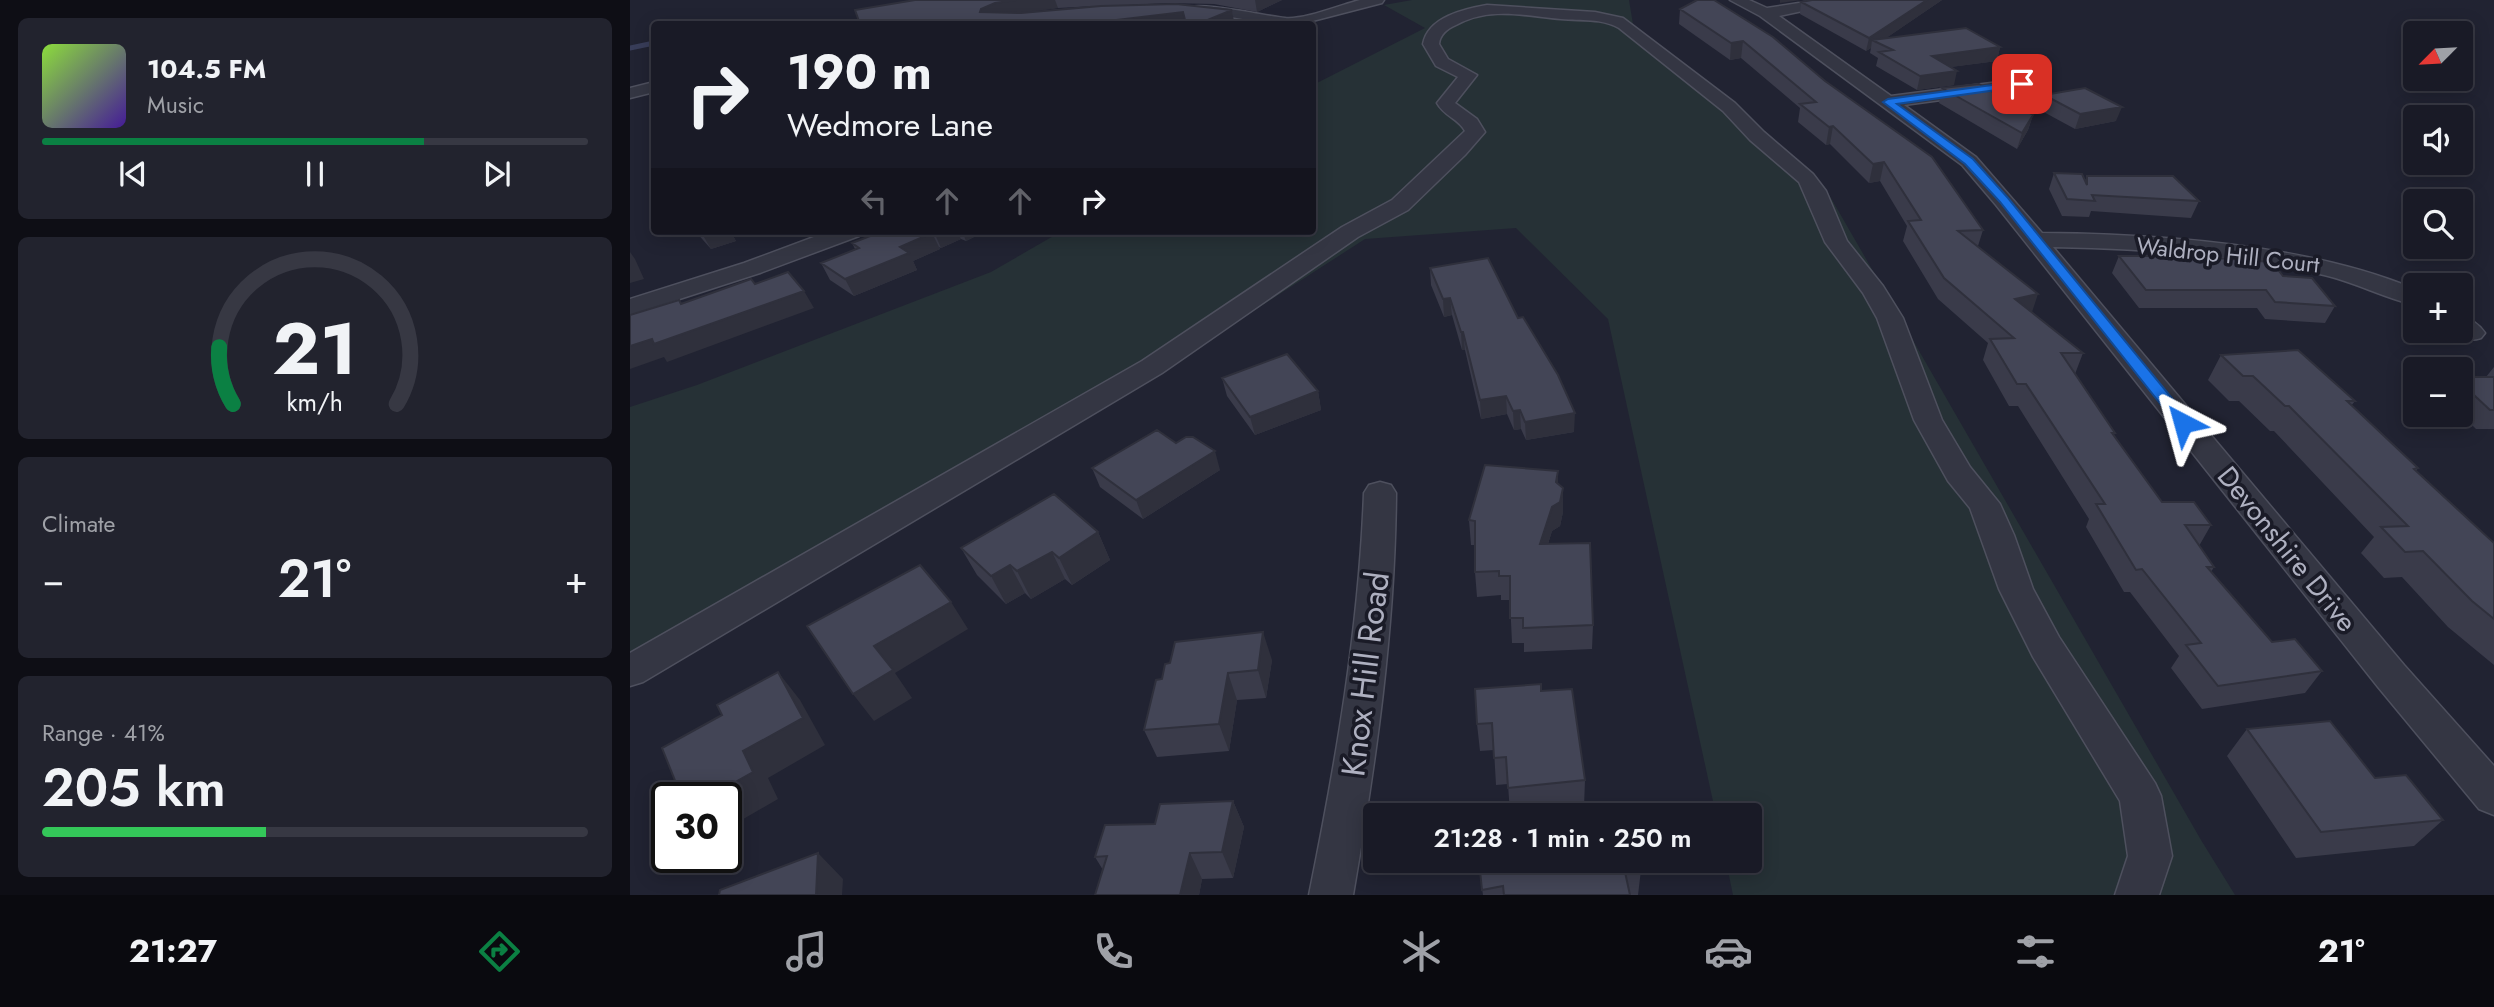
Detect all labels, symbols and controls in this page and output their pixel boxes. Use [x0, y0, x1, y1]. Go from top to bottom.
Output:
north arrow [2403, 21, 2473, 91]
map controls [2403, 21, 2473, 427]
text: 190 m [787, 37, 932, 107]
icon: right [672, 49, 763, 140]
text: 104.5 FM [147, 50, 266, 88]
pin [1992, 54, 2052, 114]
icon: arrive [2003, 65, 2041, 103]
text: Music [147, 88, 204, 122]
text: Wedmore Lane [787, 102, 993, 148]
button: sound [2403, 105, 2473, 175]
icon: previous [114, 155, 152, 193]
icon: pause [296, 155, 334, 193]
icon: next [478, 155, 516, 193]
icon: left [855, 182, 893, 220]
icon: ahead [928, 182, 966, 220]
icon: ahead [1001, 182, 1039, 220]
icon: right [1074, 182, 1112, 220]
button: search [2403, 189, 2473, 259]
street label: Waldrop Hill Court [2135, 228, 2322, 282]
button: + [2403, 273, 2473, 343]
text: 21 [273, 296, 357, 401]
button: − [2403, 357, 2473, 427]
text: km/h [287, 384, 343, 420]
position arrow [2146, 386, 2220, 460]
street label: Devonshire Drive [2207, 457, 2367, 641]
text: Climate [42, 507, 115, 541]
text: 21° [278, 541, 351, 617]
text: − [42, 552, 64, 607]
text: + [565, 552, 588, 607]
street label: Knox Hill Road [1329, 569, 1401, 779]
text: Range · 41% [42, 716, 165, 750]
text: 205 km [42, 750, 226, 826]
speed limit sign: 30 [651, 782, 742, 873]
text: 21:28 · 1 min · 250 m [1433, 819, 1692, 857]
icon: directions [475, 927, 524, 976]
icon: music [782, 927, 831, 976]
icon: phone [1089, 927, 1138, 976]
icon: climate [1397, 927, 1446, 976]
icon: car [1704, 927, 1753, 976]
icon: filters [2011, 927, 2060, 976]
text: 21:27 [129, 928, 217, 974]
text: 21° [2318, 928, 2365, 974]

